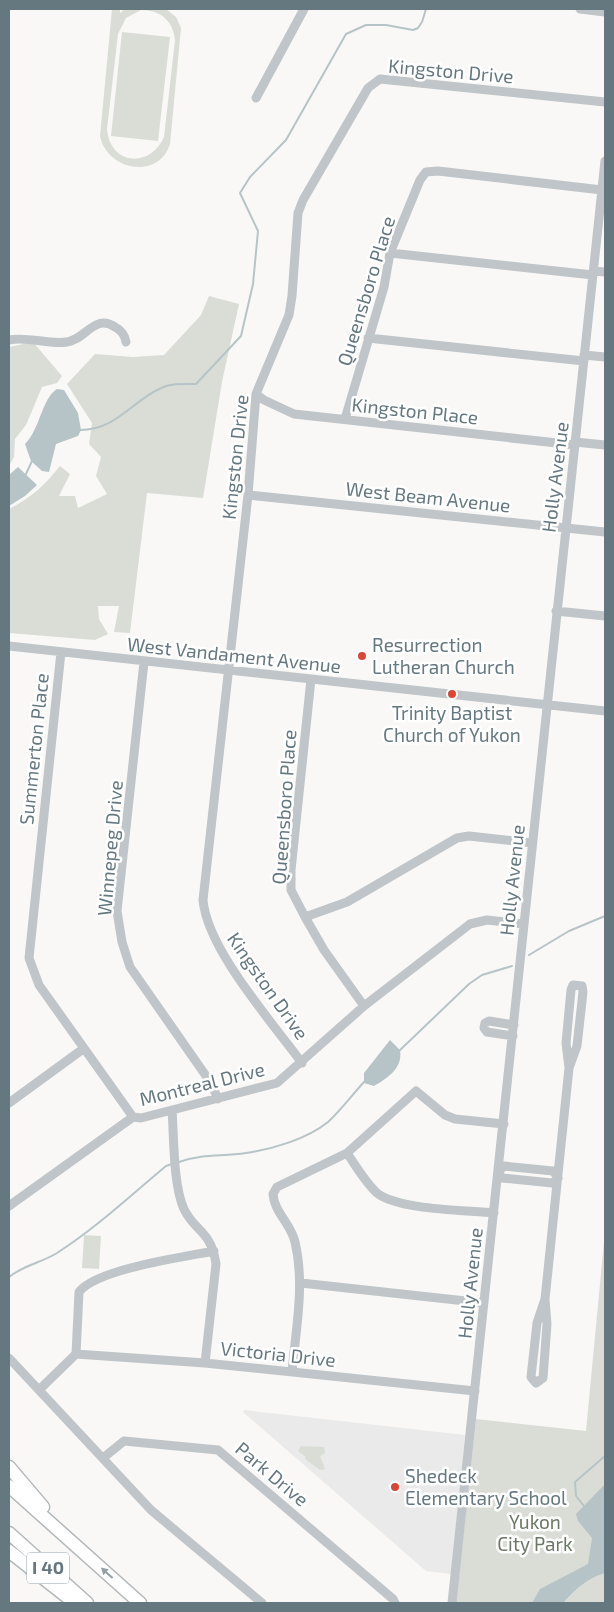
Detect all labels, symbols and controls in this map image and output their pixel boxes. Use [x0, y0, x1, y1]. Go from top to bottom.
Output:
street label: Kingston Drive [387, 54, 515, 87]
street label: Queensboro Place [332, 213, 399, 368]
street label: Kingston Place [351, 392, 479, 429]
street label: Kingston Drive [216, 393, 253, 521]
street label: Holly Avenue [536, 420, 573, 534]
street label: West Beam Avenue [345, 476, 512, 517]
street label: West Vandament Avenue [126, 632, 342, 677]
place label: Resurrection Lutheran Church [372, 633, 515, 678]
marker: Resurrection Lutheran Church [356, 650, 368, 662]
street label: Summerton Place [14, 672, 53, 826]
marker: Trinity Baptist Church of Yukon [446, 688, 458, 700]
place label: Trinity Baptist Church of Yukon [383, 701, 521, 746]
street label: Queensboro Place [267, 729, 300, 885]
street label: Winnepeg Drive [92, 779, 127, 917]
street label: Holly Avenue [494, 823, 529, 937]
street label: Kingston Drive [223, 928, 314, 1044]
street label: Montreal Drive [137, 1057, 267, 1110]
street label: Holly Avenue [452, 1226, 487, 1340]
street label: Victoria Drive [219, 1336, 337, 1371]
street label: Park Drive [231, 1437, 313, 1511]
place label: Shedeck Elementary School [405, 1464, 567, 1509]
marker: Shedeck Elementary School [389, 1481, 401, 1493]
park label: Yukon City Park [497, 1510, 573, 1555]
road number: I 40 [27, 1552, 69, 1584]
one-way arrow [100, 1568, 113, 1579]

